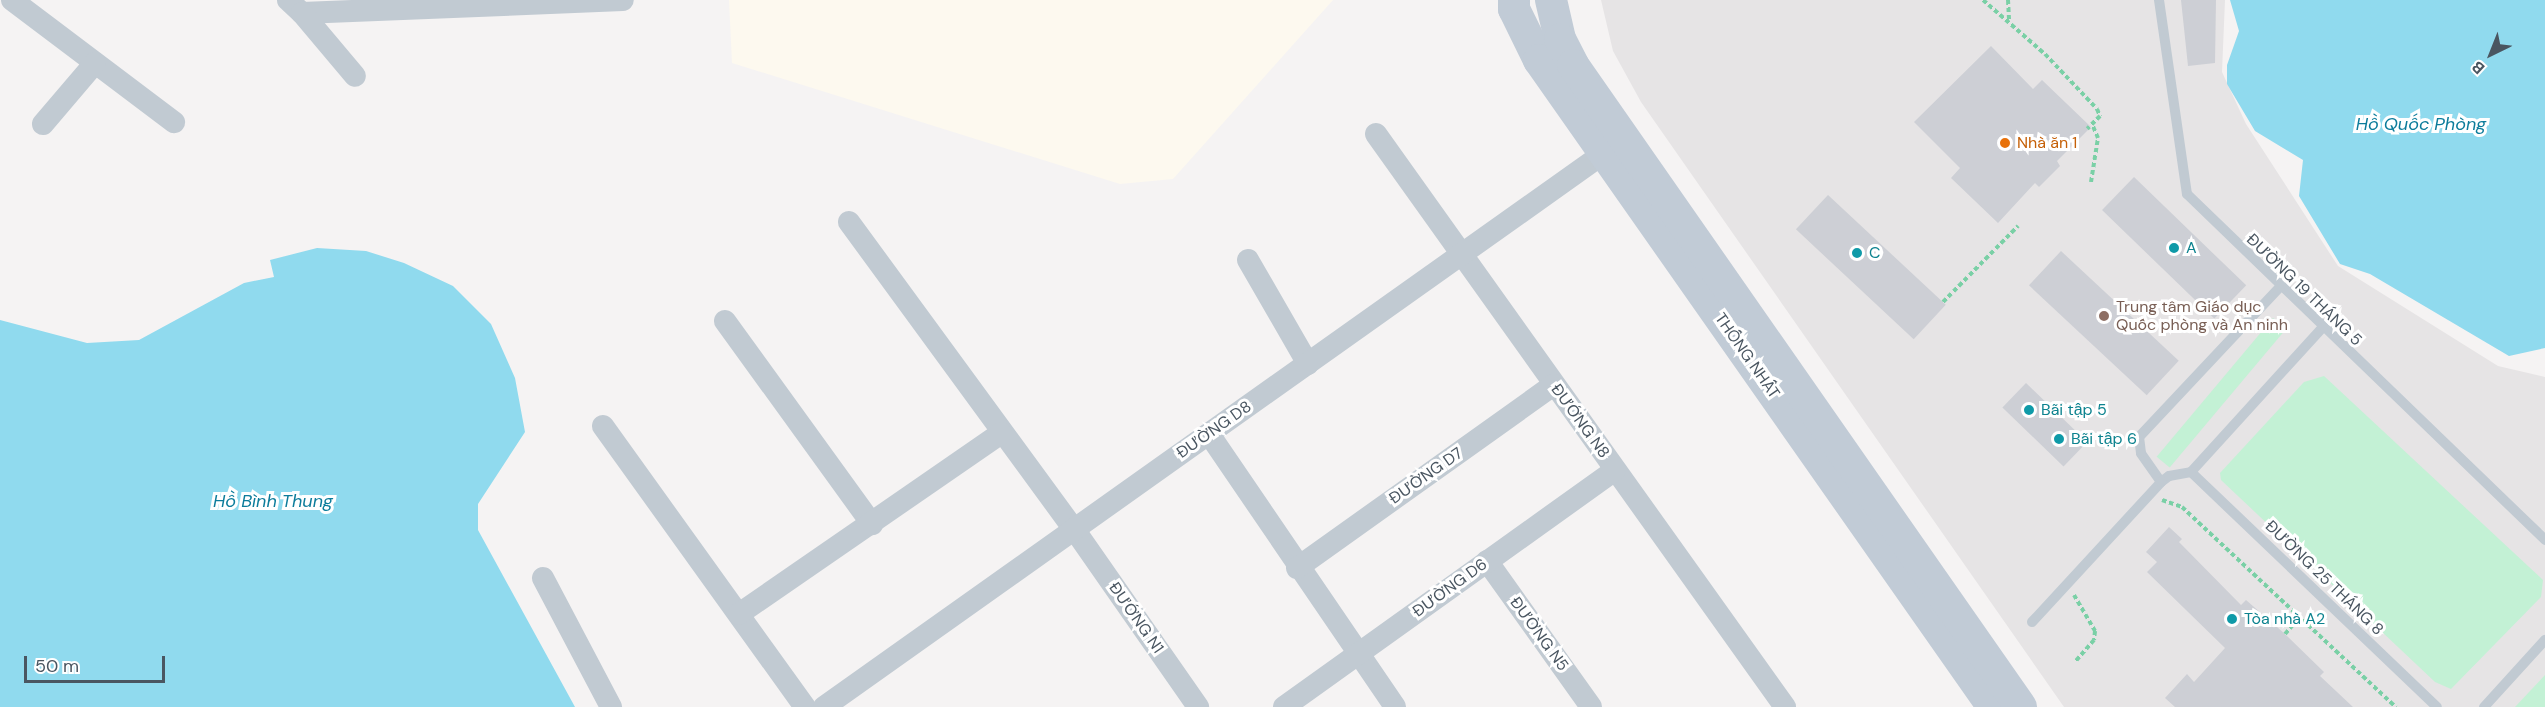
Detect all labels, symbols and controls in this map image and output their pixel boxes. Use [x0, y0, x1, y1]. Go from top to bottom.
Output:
north arrow [2461, 24, 2521, 84]
text: B [2467, 56, 2489, 79]
water label: Hồ Quốc Phòng [2356, 113, 2486, 135]
place label: Nhà ăn 1 [2017, 133, 2077, 153]
marker: Nhà ăn 1 [1998, 136, 2012, 150]
street label: ĐƯỜNG 19 THÁNG 5 [2242, 230, 2366, 350]
place label: A [2186, 238, 2197, 258]
marker: A [2167, 241, 2181, 255]
place label: C [1869, 243, 1880, 263]
marker: C [1850, 246, 1864, 260]
place label: Trung tâm Giáo dục Quốc phòng và An ninh [2116, 297, 2288, 335]
marker: Trung tâm Giáo dục Quốc phòng và An ninh [2097, 309, 2111, 323]
street label: THỐNG NHẤT [1710, 310, 1784, 402]
street label: ĐƯỚNG N8 [1547, 380, 1613, 462]
street label: ĐƯỜNG D8 [1173, 397, 1255, 463]
place label: Bãi tập 5 [2041, 400, 2107, 420]
marker: Bãi tập 5 [2022, 403, 2036, 417]
place label: Bãi tập 6 [2071, 429, 2137, 449]
marker: Bãi tập 6 [2052, 432, 2066, 446]
street label: ĐƯỜNG D7 [1386, 444, 1466, 508]
water label: Hồ Bình Thung [213, 490, 333, 512]
street label: ĐƯỜNG 25 THÁNG 8 [2261, 517, 2387, 639]
street label: ĐƯỜNG D6 [1409, 555, 1491, 621]
street label: ĐƯỚNG N1 [1105, 579, 1167, 657]
street label: ĐƯỜNG N5 [1506, 593, 1572, 675]
place label: Tòa nhà A2 [2244, 609, 2325, 629]
marker: Tòa nhà A2 [2225, 612, 2239, 626]
scale bar [27, 644, 168, 682]
text: 50 m [35, 654, 79, 678]

